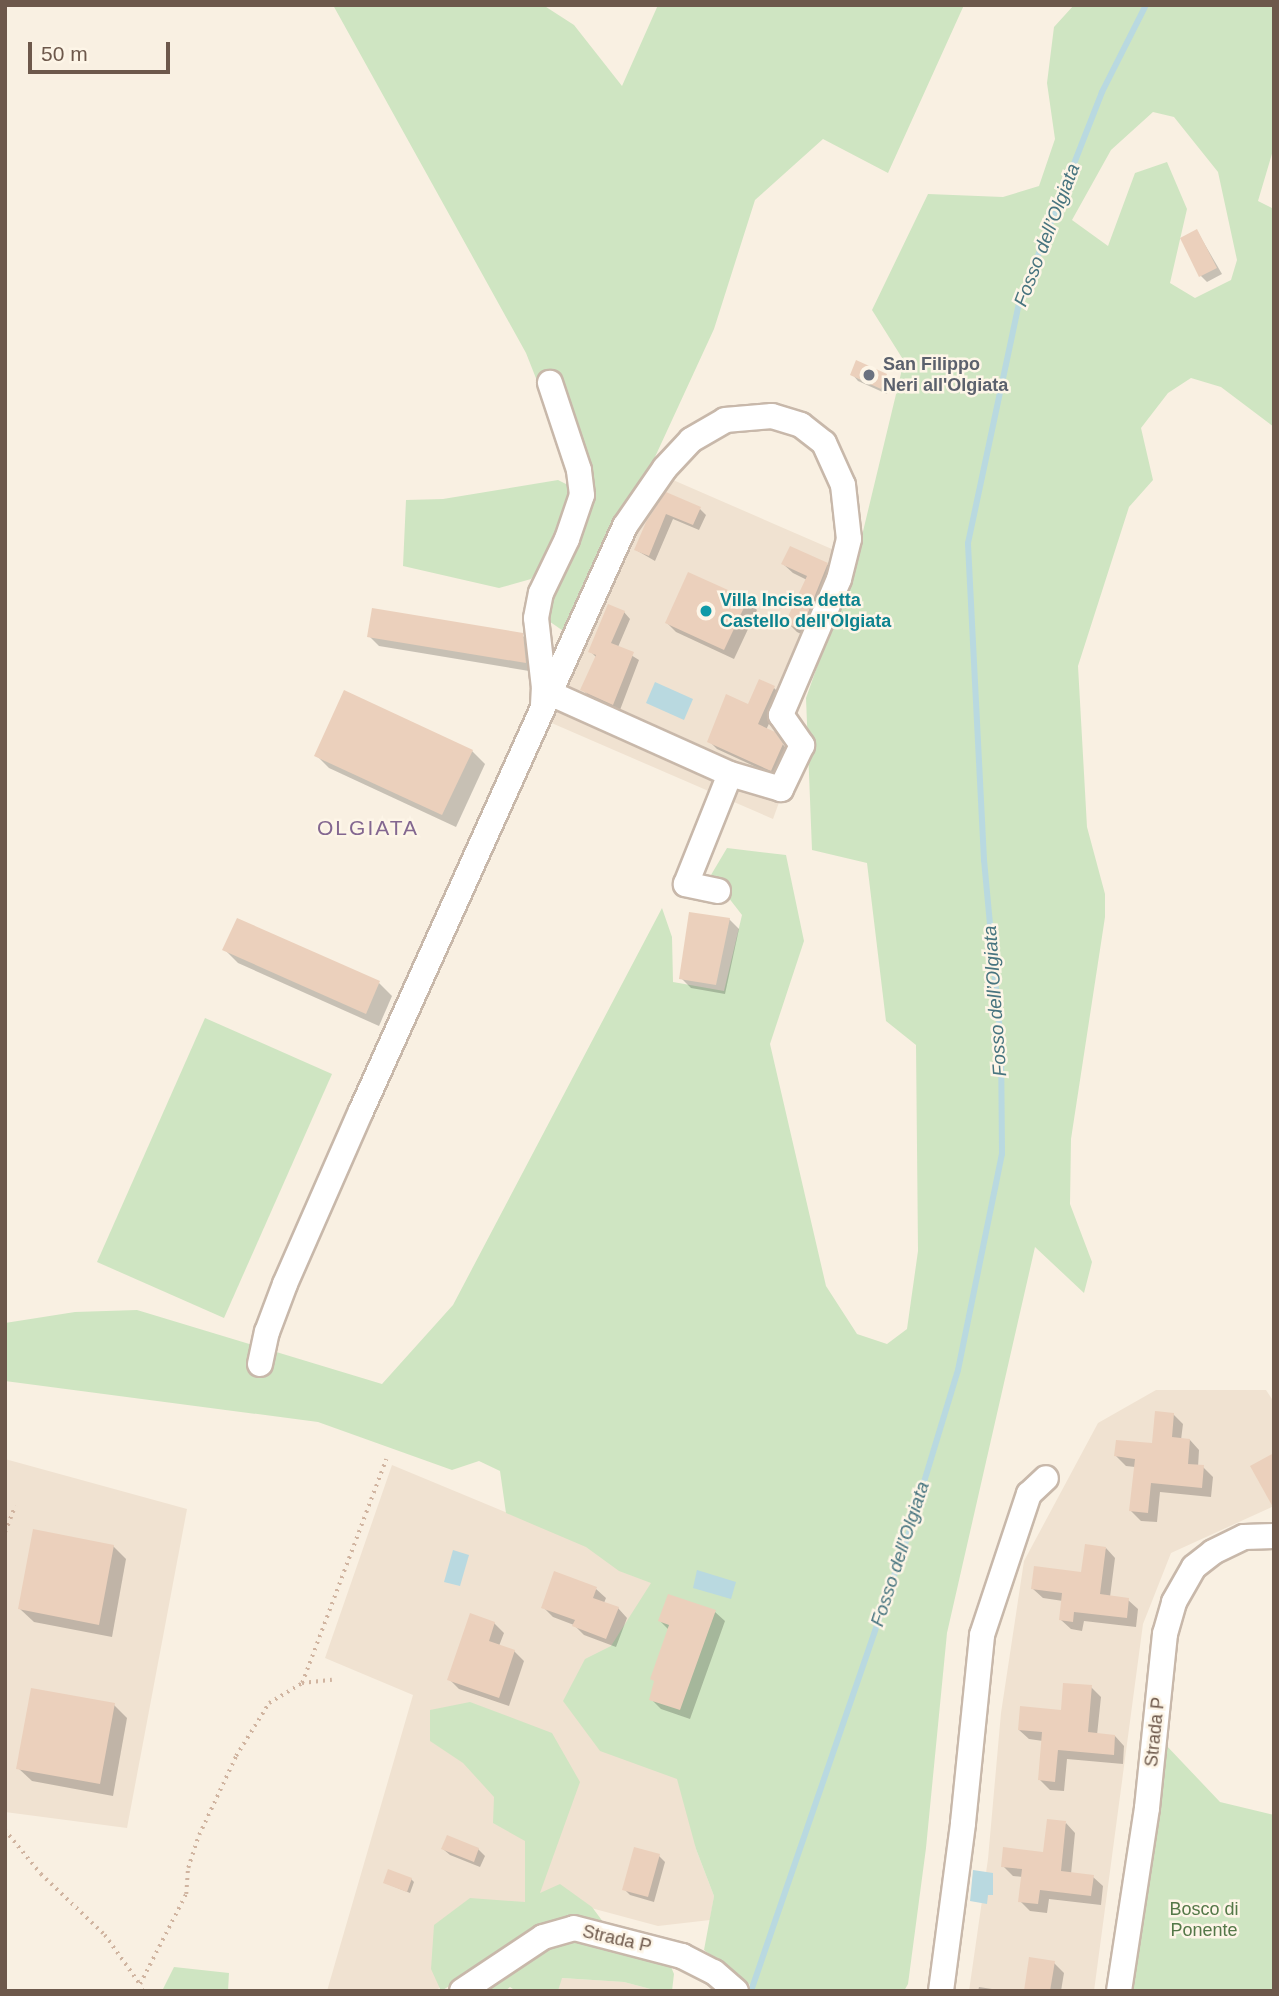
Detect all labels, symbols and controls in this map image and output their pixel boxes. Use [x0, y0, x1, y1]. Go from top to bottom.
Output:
scale bar [32, 28, 173, 72]
text: 50 m [41, 42, 88, 65]
water label: Fosso dell’Olgiata [1009, 160, 1085, 310]
place label: San Filippo Neri all'Olgiata [883, 354, 1008, 396]
marker: San Filippo Neri all'Olgiata [861, 367, 877, 383]
place label: Villa Incisa detta Castello dell'Olgiata [720, 590, 891, 632]
marker: Villa Incisa detta Castello dell'Olgiata [698, 603, 714, 619]
district label: OLGIATA [318, 815, 418, 841]
water label: Fosso dell’Olgiata [978, 925, 1012, 1077]
water label: Fosso dell’Olgiata [866, 1479, 934, 1629]
street label: Strada P [1141, 1696, 1169, 1768]
park label: Bosco di Ponente [1169, 1899, 1239, 1941]
street label: Strada P [580, 1921, 654, 1957]

